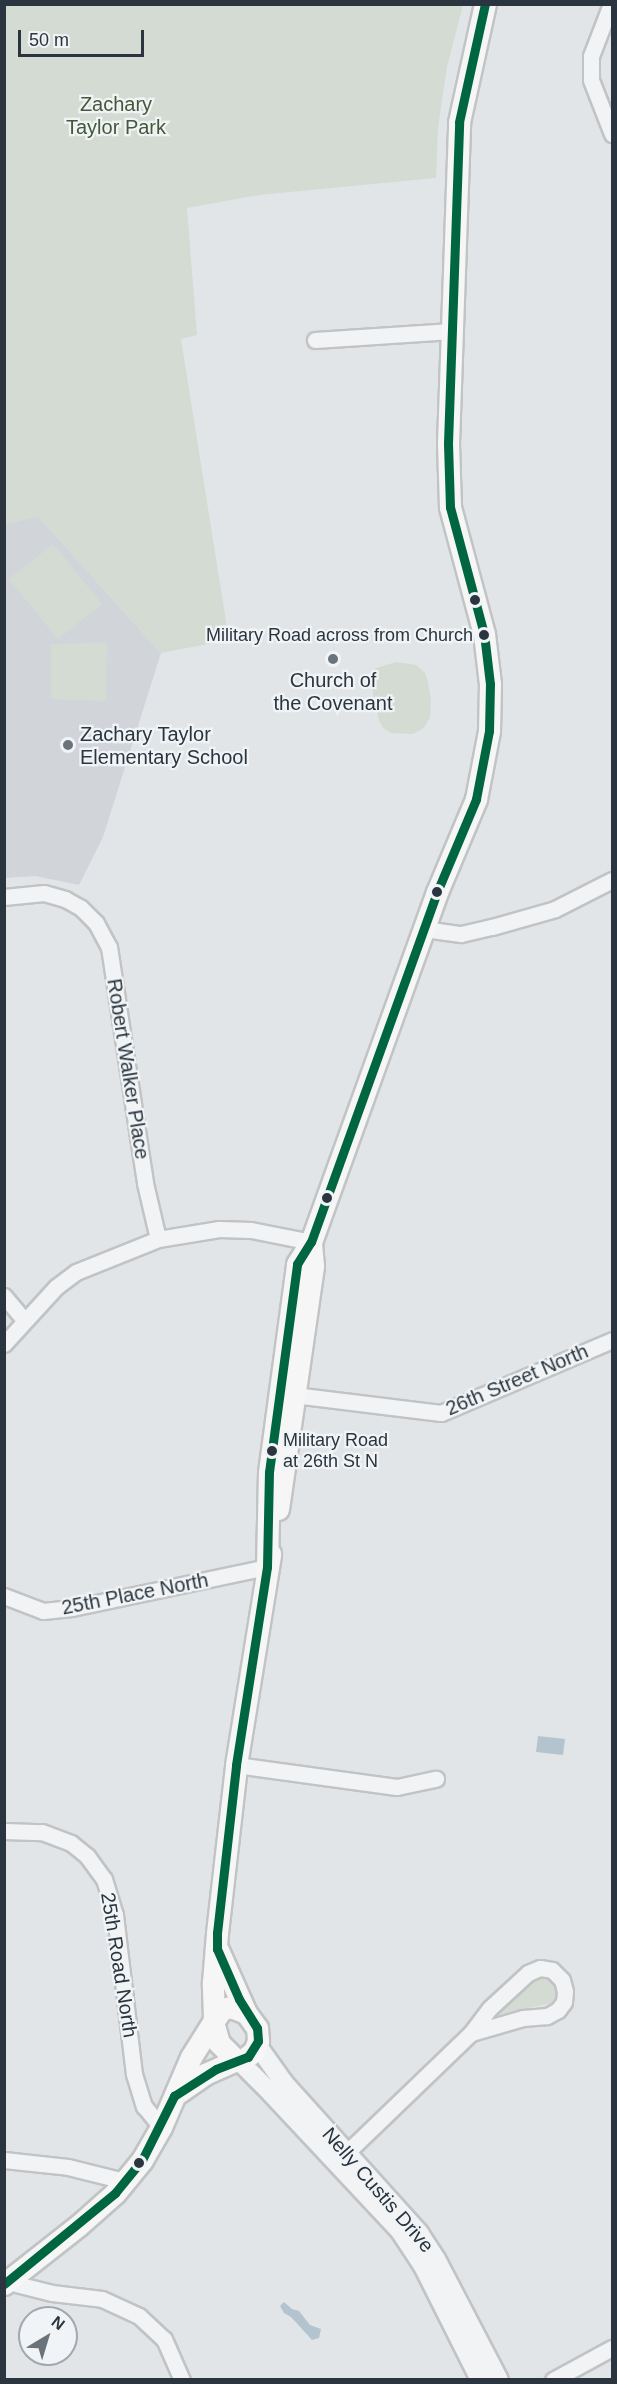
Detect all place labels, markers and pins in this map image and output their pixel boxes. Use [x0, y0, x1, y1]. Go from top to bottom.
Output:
unlabelled marker [469, 594, 481, 606]
place label: Military Road across from Church [206, 624, 473, 646]
marker: Military Road across from Church [478, 629, 490, 641]
marker: Church of the Covenant [326, 652, 340, 666]
place label: Church of the Covenant [274, 668, 392, 715]
place label: Zachary Taylor Elementary School [80, 722, 248, 769]
marker: Zachary Taylor Elementary School [61, 738, 75, 752]
unlabelled marker [431, 886, 443, 898]
unlabelled marker [321, 1192, 333, 1204]
place label: Military Road at 26th St N [283, 1430, 388, 1472]
marker: Military Road at 26th St N [266, 1445, 278, 1457]
unlabelled marker [133, 2157, 145, 2169]

